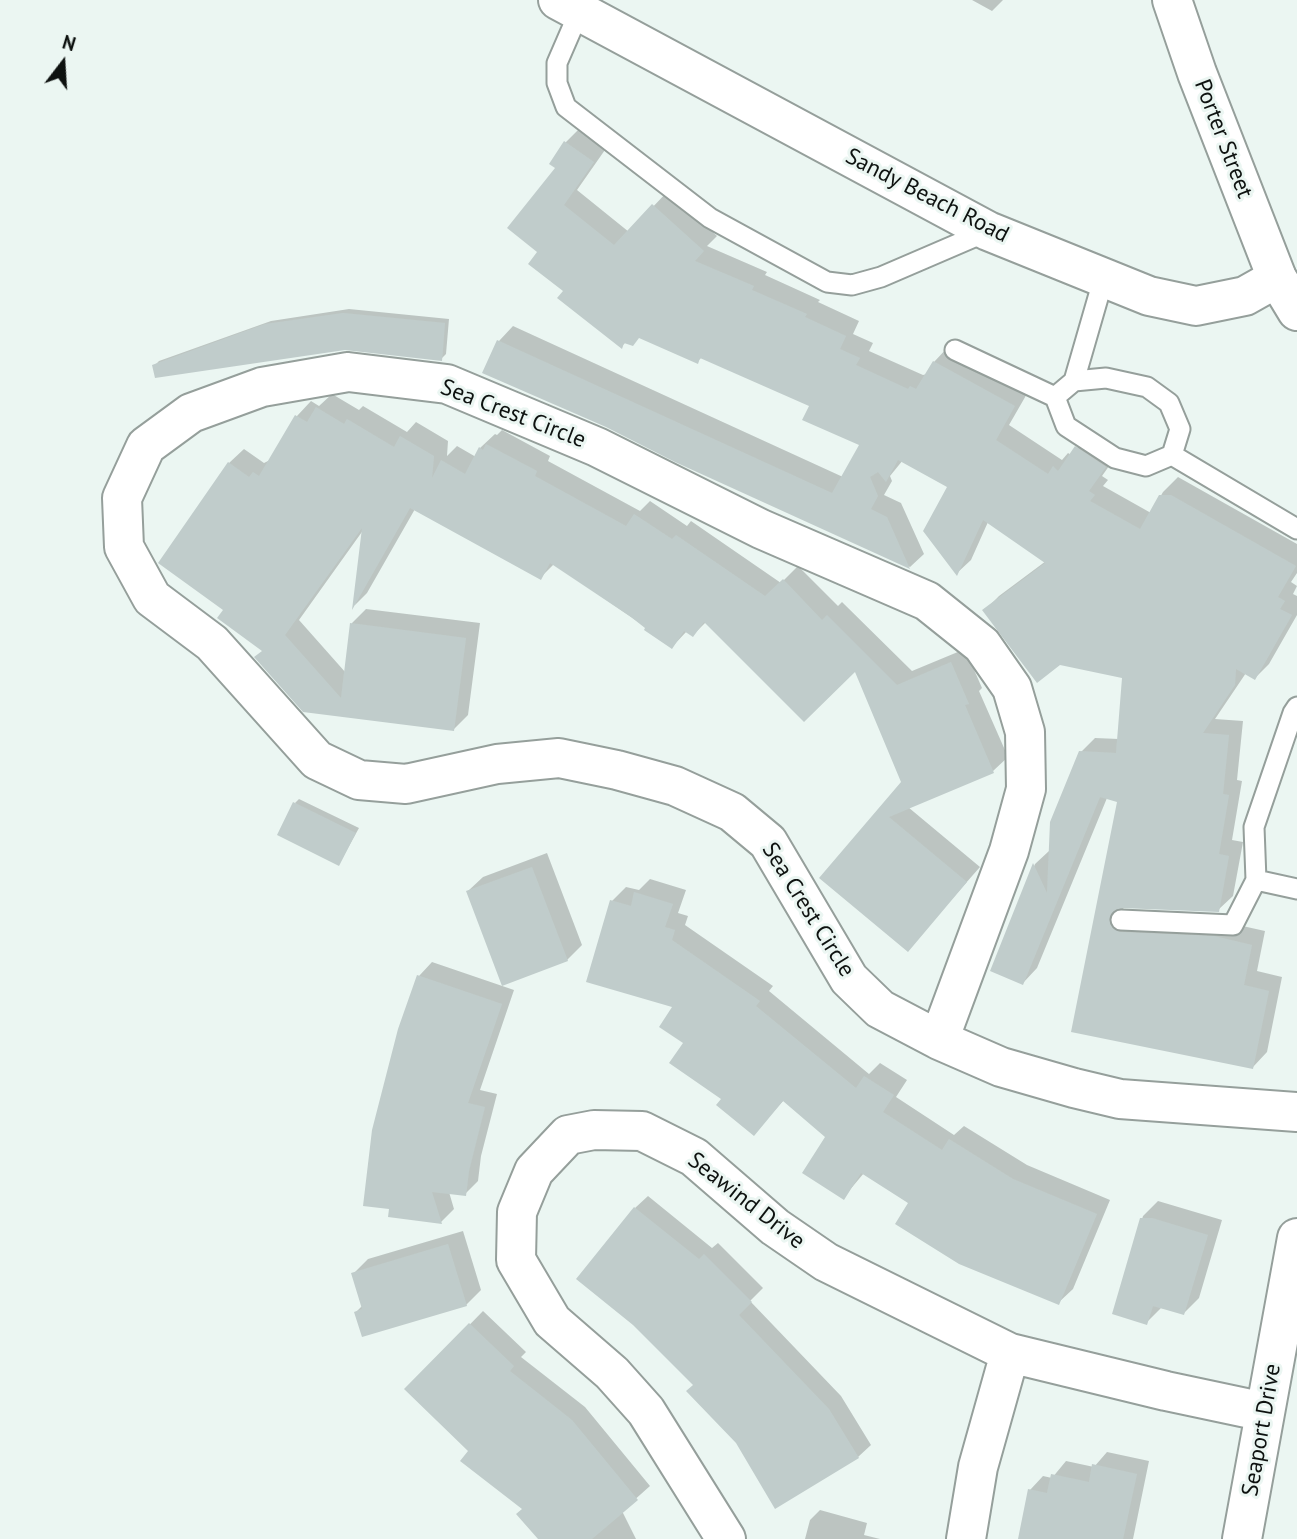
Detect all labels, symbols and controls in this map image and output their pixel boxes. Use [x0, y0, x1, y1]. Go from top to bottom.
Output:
north arrow [28, 28, 98, 98]
text: N [60, 30, 79, 56]
street label: Porter Street [1188, 76, 1258, 202]
street label: Sandy Beach Road [841, 143, 1013, 249]
street label: Sea Crest Circle [437, 374, 589, 454]
street label: Sea Crest Circle [756, 838, 860, 982]
street label: Seawind Drive [682, 1147, 810, 1255]
street label: Seaport Drive [1237, 1362, 1287, 1498]

